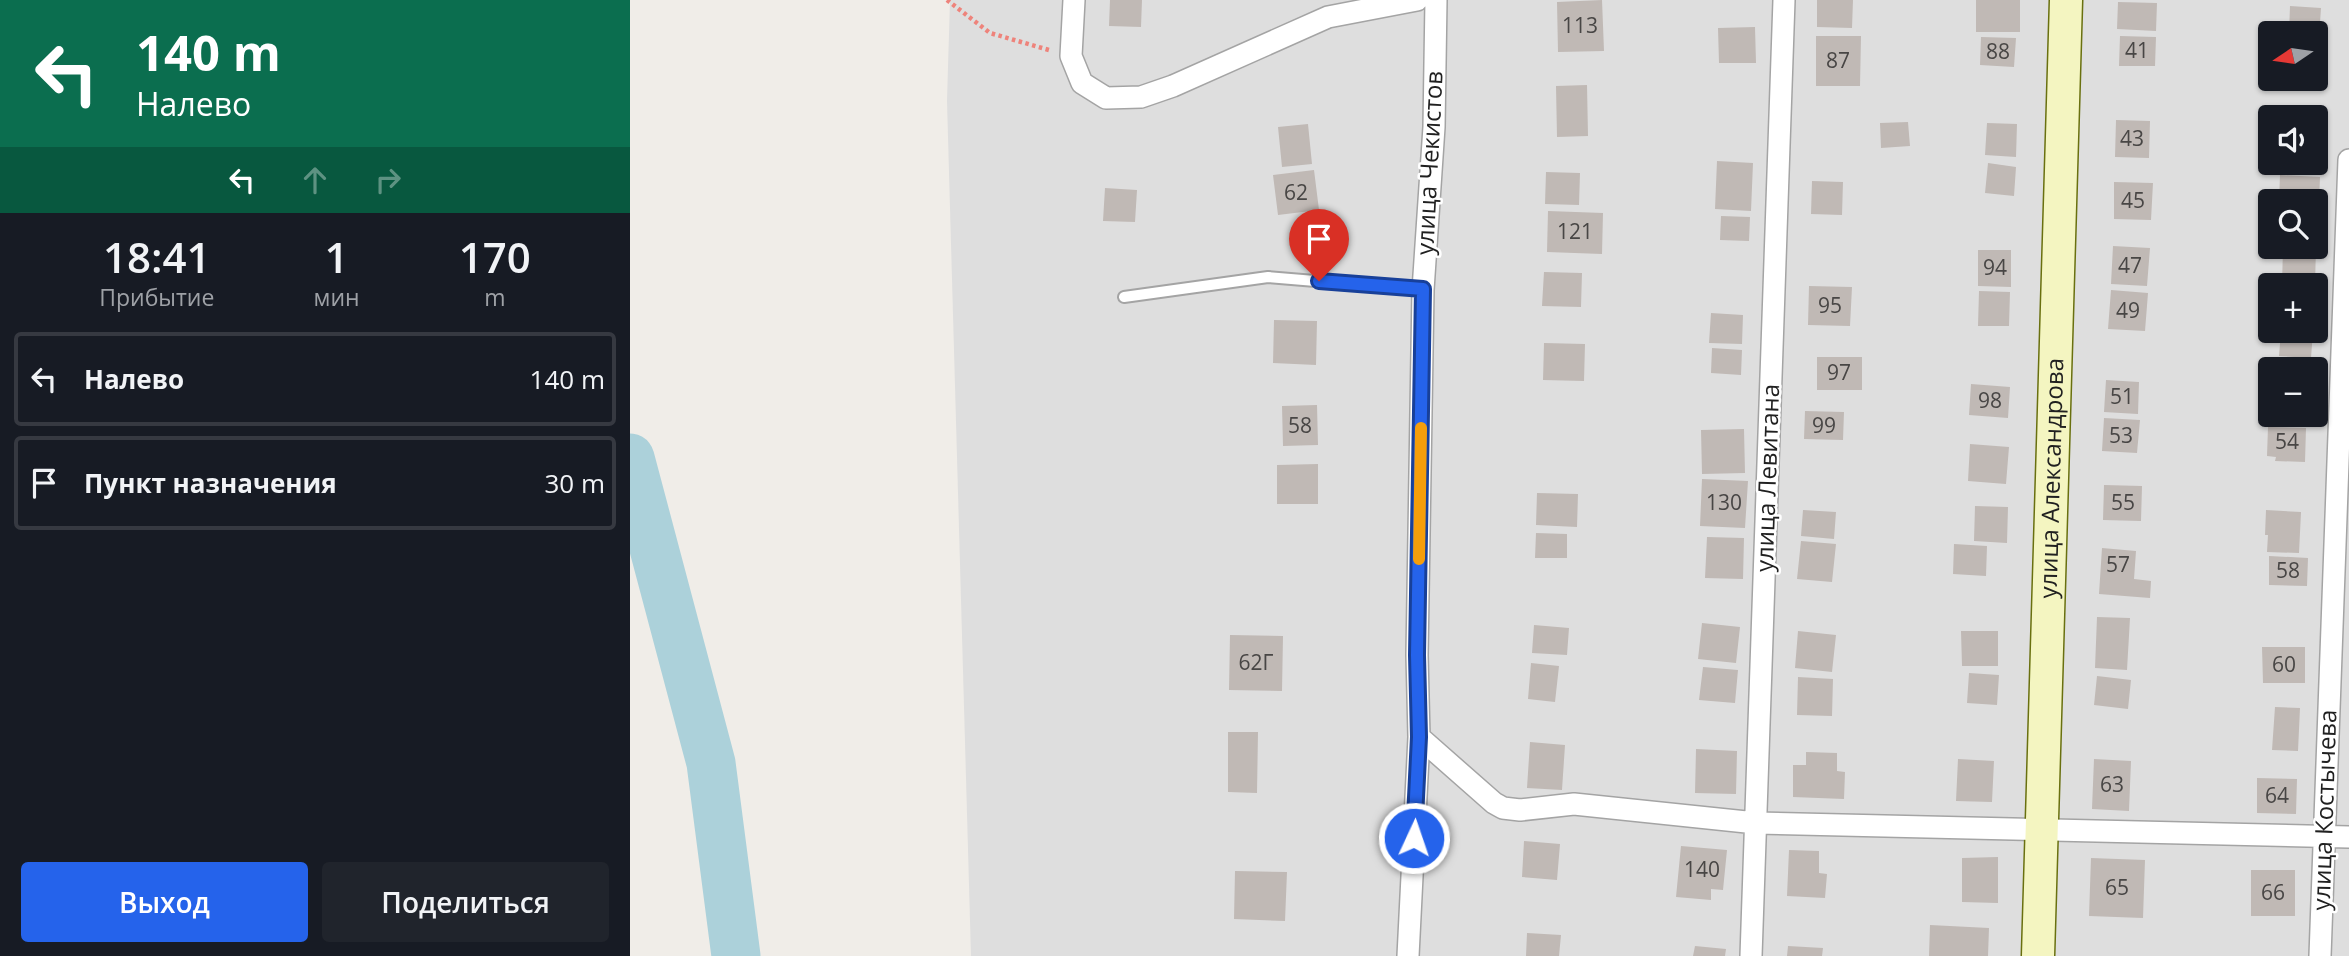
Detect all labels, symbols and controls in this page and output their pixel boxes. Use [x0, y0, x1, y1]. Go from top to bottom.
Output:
house number: 113 [1562, 11, 1598, 39]
text: 140 m [136, 19, 281, 85]
north arrow [2258, 21, 2328, 91]
map controls [2258, 21, 2328, 427]
icon: left [21, 28, 112, 119]
house number: 41 [2125, 36, 2149, 64]
house number: 88 [1986, 37, 2010, 65]
house number: 87 [1826, 46, 1850, 74]
street label: улица Чекистов [1407, 70, 1450, 256]
text: Налево [136, 82, 251, 125]
button: sound [2258, 105, 2328, 175]
house number: 43 [2120, 124, 2144, 152]
icon: left [223, 161, 261, 199]
icon: ahead [296, 161, 334, 199]
icon: right [369, 161, 407, 199]
house number: 62 [1284, 178, 1308, 206]
house number: 45 [2121, 186, 2145, 214]
button: search [2258, 189, 2328, 259]
pin [1289, 209, 1349, 281]
house number: 121 [1557, 217, 1593, 245]
icon: arrive [1300, 220, 1338, 258]
text: 18:41 [103, 228, 211, 285]
text: 1 [325, 228, 349, 285]
text: 170 [459, 228, 531, 285]
house number: 47 [2118, 251, 2142, 279]
house number: 94 [1983, 253, 2007, 281]
button: + [2258, 273, 2328, 343]
text: Прибытие [99, 281, 214, 313]
text: мин [314, 281, 360, 313]
text: m [484, 281, 505, 313]
house number: 95 [1818, 291, 1842, 319]
house number: 49 [2116, 296, 2140, 324]
street label: улица Александрова [2030, 357, 2071, 599]
button: − [2258, 357, 2328, 427]
house number: 97 [1827, 358, 1851, 386]
icon: left [25, 360, 63, 398]
text: Налево [84, 361, 184, 397]
text: 140 m [530, 361, 605, 397]
house number: 51 [2110, 382, 2134, 410]
street label: улица Левитана [1747, 383, 1786, 573]
house number: 98 [1978, 386, 2002, 414]
house number: 58 [1288, 411, 1312, 439]
house number: 99 [1812, 411, 1836, 439]
house number: 53 [2109, 421, 2133, 449]
house number: 54 [2275, 427, 2299, 455]
icon: arrive [25, 464, 63, 502]
text: Пункт назначения [84, 465, 337, 501]
text: 30 m [544, 465, 605, 501]
house number: 130 [1706, 488, 1742, 516]
house number: 55 [2111, 488, 2135, 516]
house number: 57 [2106, 550, 2130, 578]
house number: 58 [2276, 556, 2300, 584]
house number: 62Г [1239, 648, 1274, 676]
house number: 60 [2272, 650, 2296, 678]
street label: улица Костычева [2304, 709, 2343, 911]
house number: 63 [2100, 770, 2124, 798]
house number: 64 [2265, 781, 2289, 809]
position arrow [1377, 801, 1451, 875]
house number: 140 [1684, 855, 1720, 883]
button: Выход [21, 862, 308, 942]
button: Поделиться [322, 862, 609, 942]
house number: 65 [2105, 873, 2129, 901]
house number: 66 [2261, 878, 2285, 906]

